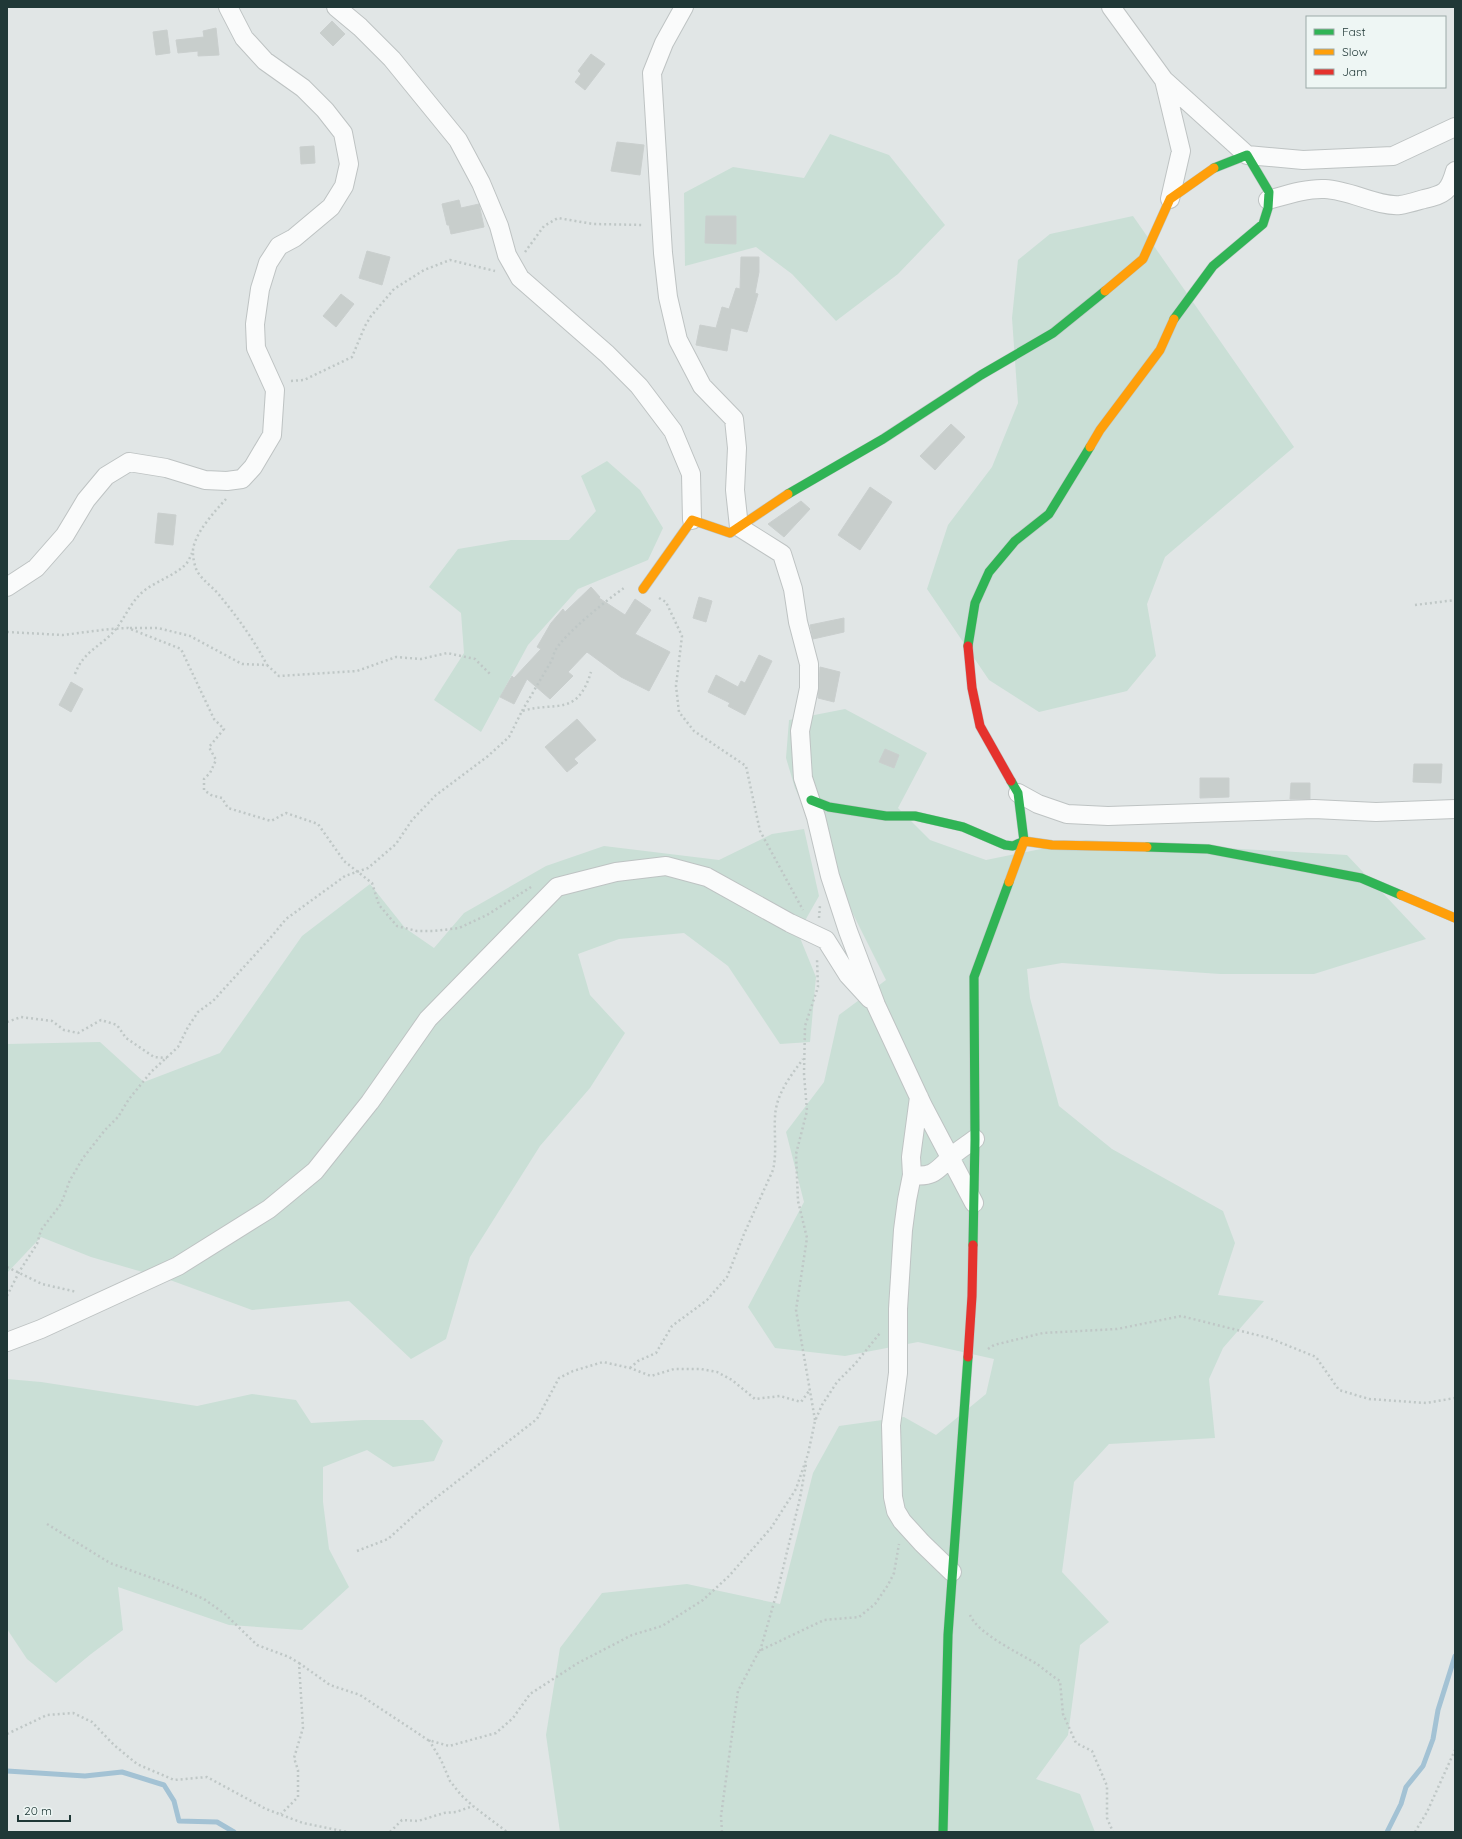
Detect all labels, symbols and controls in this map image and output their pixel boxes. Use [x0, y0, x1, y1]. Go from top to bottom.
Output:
legend [1306, 16, 1446, 88]
text: Fast [1342, 24, 1366, 39]
text: Slow [1342, 44, 1368, 59]
text: Jam [1342, 64, 1367, 79]
scale bar [18, 1797, 70, 1823]
text: 20 m [24, 1803, 52, 1818]

